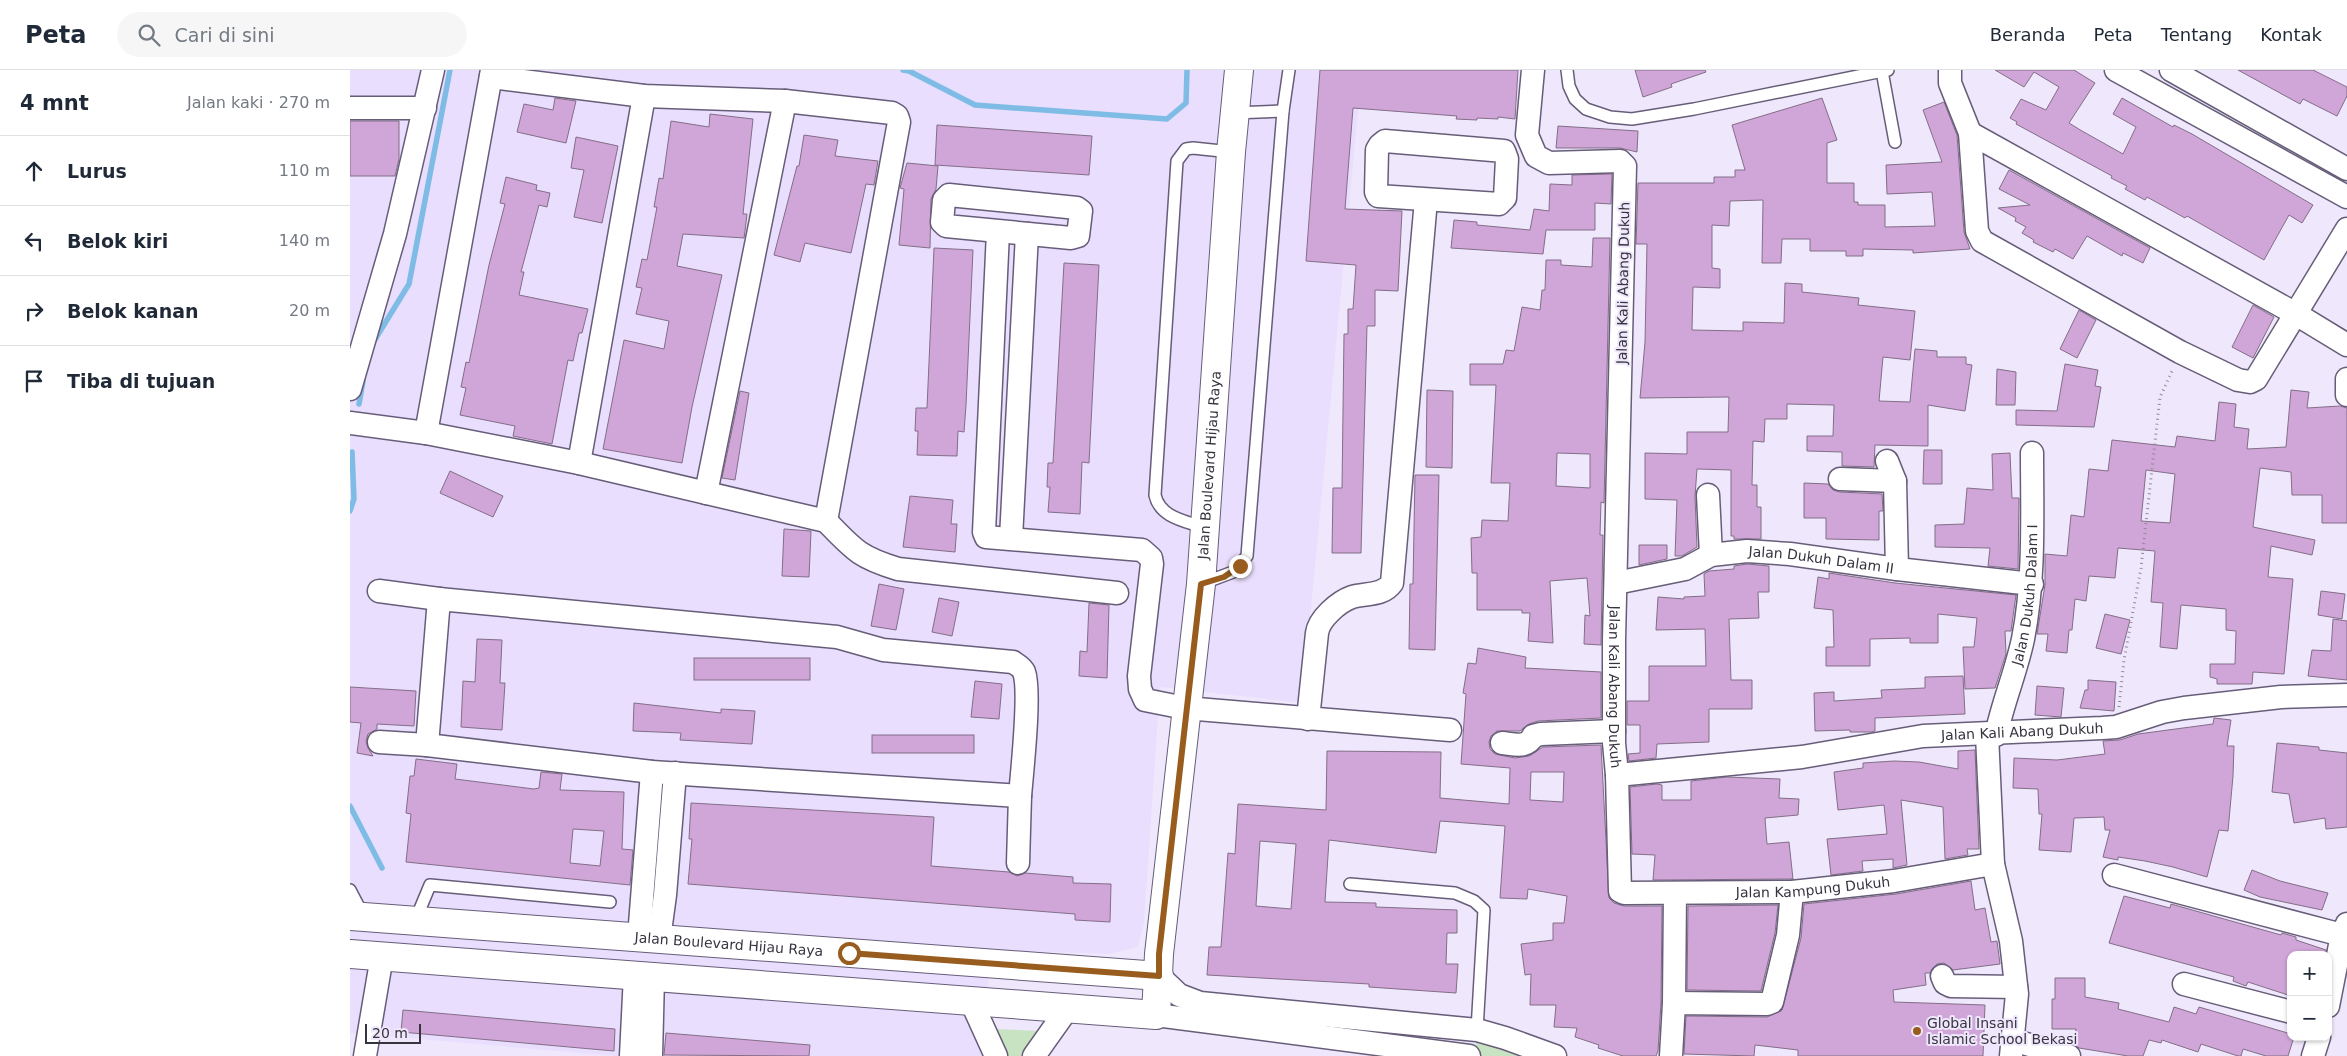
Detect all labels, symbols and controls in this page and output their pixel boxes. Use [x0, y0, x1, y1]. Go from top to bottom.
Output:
search box [117, 12, 467, 57]
text: Peta [25, 21, 87, 49]
icon: search [135, 21, 163, 49]
text: Cari di sini [175, 24, 274, 46]
text: Beranda [1990, 24, 2065, 45]
text: Peta [2093, 24, 2133, 45]
text: Tentang [2161, 24, 2232, 45]
text: Kontak [2260, 24, 2322, 45]
text: 4 mnt [20, 91, 89, 115]
text: Jalan kaki · 270 m [187, 93, 330, 112]
icon: ahead [20, 157, 48, 185]
text: Lurus [67, 160, 127, 182]
text: 110 m [279, 161, 330, 180]
street label: Jalan Kali Abang Dukuh [1614, 202, 1632, 365]
icon: left [20, 227, 48, 255]
text: Belok kiri [67, 230, 168, 252]
text: 140 m [279, 231, 330, 250]
icon: right [20, 297, 48, 325]
text: Belok kanan [67, 300, 199, 322]
text: 20 m [289, 301, 330, 320]
icon: arrive [20, 367, 48, 395]
text: Tiba di tujuan [67, 370, 215, 392]
street label: Jalan Boulevard Hijau Raya [1195, 370, 1224, 561]
street label: Jalan Dukuh Dalam I [2008, 524, 2040, 668]
street label: Jalan Dukuh Dalam II [1747, 543, 1895, 576]
route end [1229, 555, 1252, 578]
street label: Jalan Kali Abang Dukuh [1606, 604, 1624, 769]
street label: Jalan Kali Abang Dukuh [1940, 720, 2104, 743]
street label: Jalan Kampung Dukuh [1735, 873, 1891, 900]
street label: Jalan Boulevard Hijau Raya [633, 929, 824, 959]
route start [838, 942, 861, 965]
map controls [2287, 951, 2332, 1041]
button: + [2287, 951, 2332, 996]
button: − [2287, 996, 2332, 1041]
place label: Global Insani Islamic School Bekasi [1927, 1015, 2077, 1047]
scale bar [365, 1021, 421, 1044]
text: 20 m [372, 1025, 408, 1041]
marker: Global Insani Islamic School Bekasi [1911, 1025, 1923, 1037]

